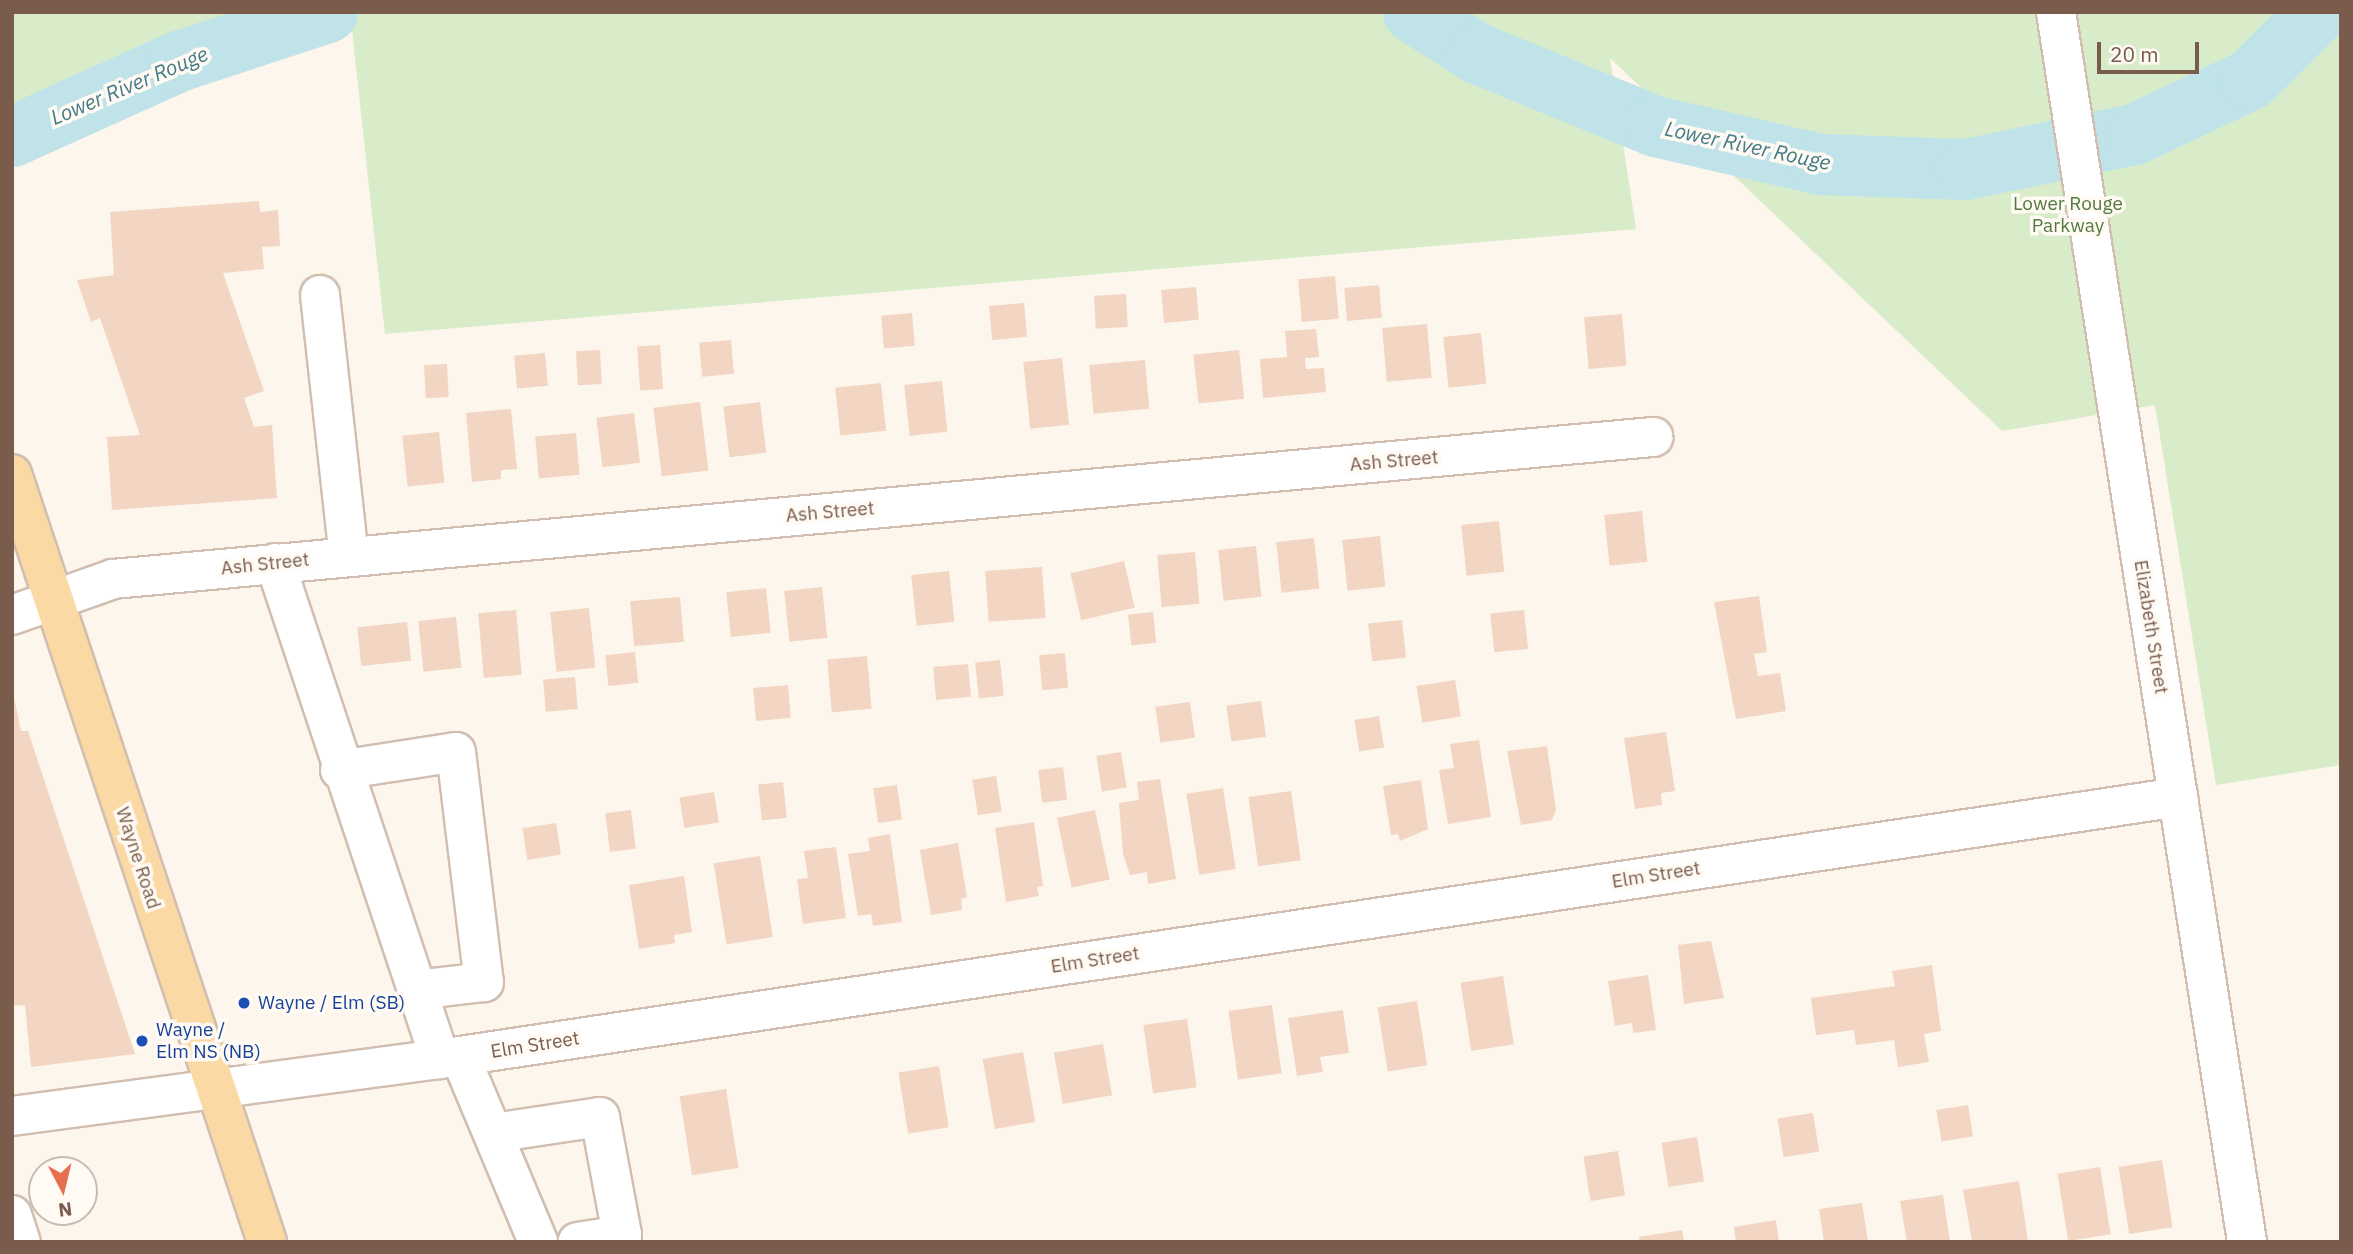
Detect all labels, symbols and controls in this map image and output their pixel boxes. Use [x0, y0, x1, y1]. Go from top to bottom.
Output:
scale bar [2101, 28, 2202, 72]
water label: Lower River Rouge [46, 40, 212, 130]
text: 20 m [2110, 40, 2159, 68]
water label: Lower River Rouge [1663, 115, 1833, 175]
park label: Lower Rouge Parkway [2013, 193, 2123, 237]
street label: Ash Street [1349, 446, 1439, 476]
street label: Ash Street [785, 497, 875, 527]
street label: Ash Street [220, 548, 310, 580]
street label: Elizabeth Street [2129, 558, 2173, 696]
street label: Wayne Road [111, 804, 165, 912]
street label: Elm Street [1610, 857, 1702, 893]
street label: Elm Street [1049, 942, 1141, 978]
place label: Wayne / Elm (SB) [258, 992, 405, 1014]
marker: Wayne / Elm (SB) [236, 995, 252, 1011]
place label: Wayne / Elm NS (NB) [156, 1019, 261, 1063]
street label: Elm Street [489, 1027, 581, 1063]
marker: Wayne / Elm NS (NB) [134, 1033, 150, 1049]
north arrow [28, 1156, 98, 1226]
text: N [57, 1197, 74, 1223]

